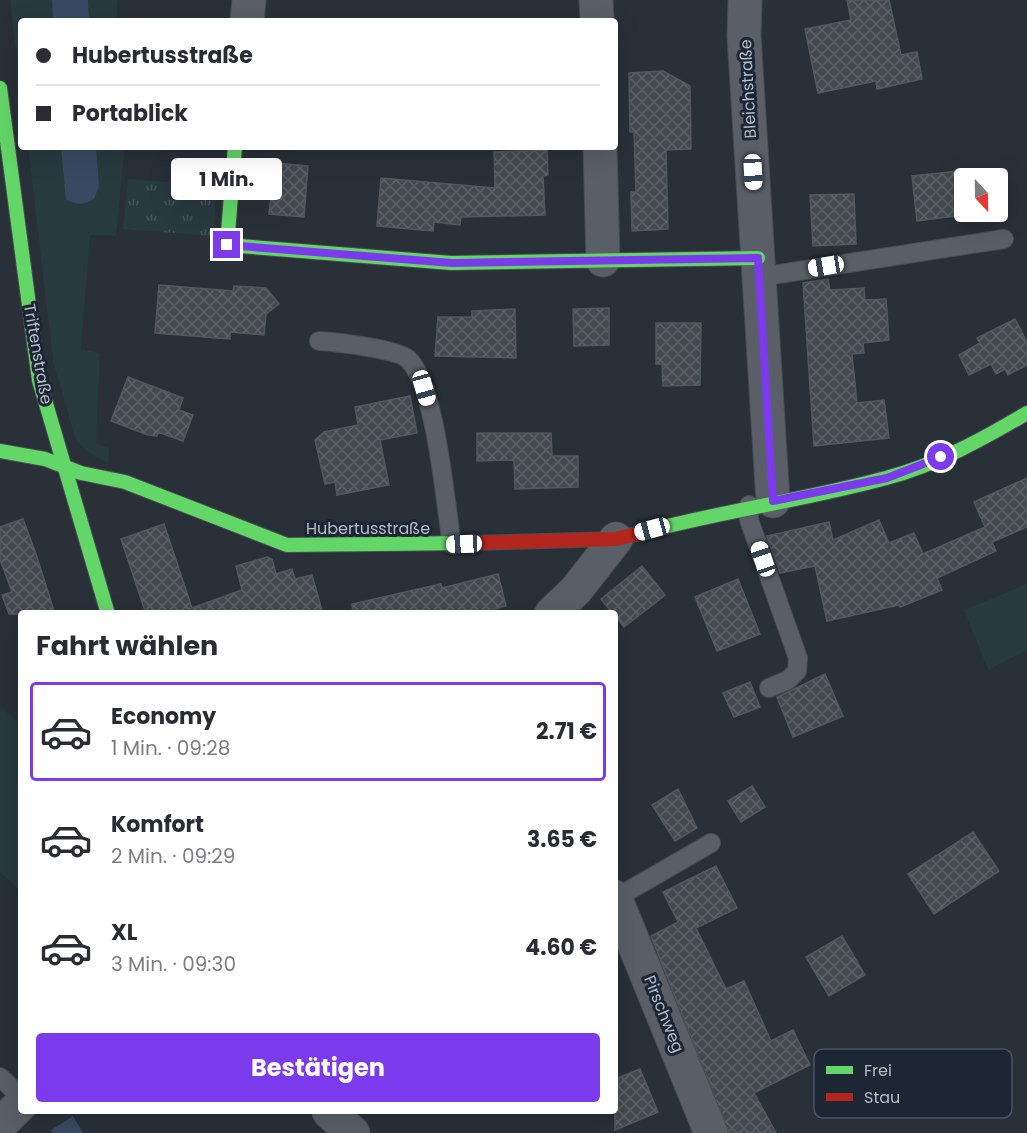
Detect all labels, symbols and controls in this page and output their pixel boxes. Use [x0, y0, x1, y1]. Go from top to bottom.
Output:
street label: Bleichstraße [734, 39, 762, 139]
text: Hubertusstraße [72, 40, 253, 71]
text: Portablick [72, 98, 188, 129]
car [743, 154, 763, 190]
callout: 1 Min. [172, 158, 282, 200]
text: 1 Min. [199, 165, 254, 193]
north arrow [954, 168, 1008, 222]
map controls [954, 168, 1008, 222]
route end [213, 231, 240, 258]
car [807, 254, 845, 278]
street label: Triftenstraße [18, 302, 58, 406]
car [410, 368, 438, 408]
route start [927, 443, 954, 470]
car [632, 516, 672, 542]
street label: Hubertusstraße [306, 517, 430, 540]
car [446, 534, 482, 554]
car [749, 539, 777, 579]
text: Fahrt wählen [36, 627, 218, 664]
text: Economy [111, 701, 216, 732]
icon: car [39, 705, 93, 759]
text: 2.71 € [536, 716, 597, 747]
text: 1 Min. · 09:28 [111, 734, 230, 762]
text: Komfort [111, 809, 204, 840]
icon: car [39, 813, 93, 867]
text: 3.65 € [527, 824, 597, 855]
text: 2 Min. · 09:29 [111, 842, 235, 870]
text: XL [111, 917, 137, 948]
icon: car [39, 921, 93, 975]
text: 4.60 € [525, 932, 597, 963]
text: 3 Min. · 09:30 [111, 950, 236, 978]
street label: Pirschweg [638, 972, 690, 1056]
button: Bestätigen [36, 1033, 600, 1102]
legend [814, 1049, 1012, 1118]
text: Frei [864, 1059, 892, 1082]
text: Stau [864, 1086, 900, 1109]

